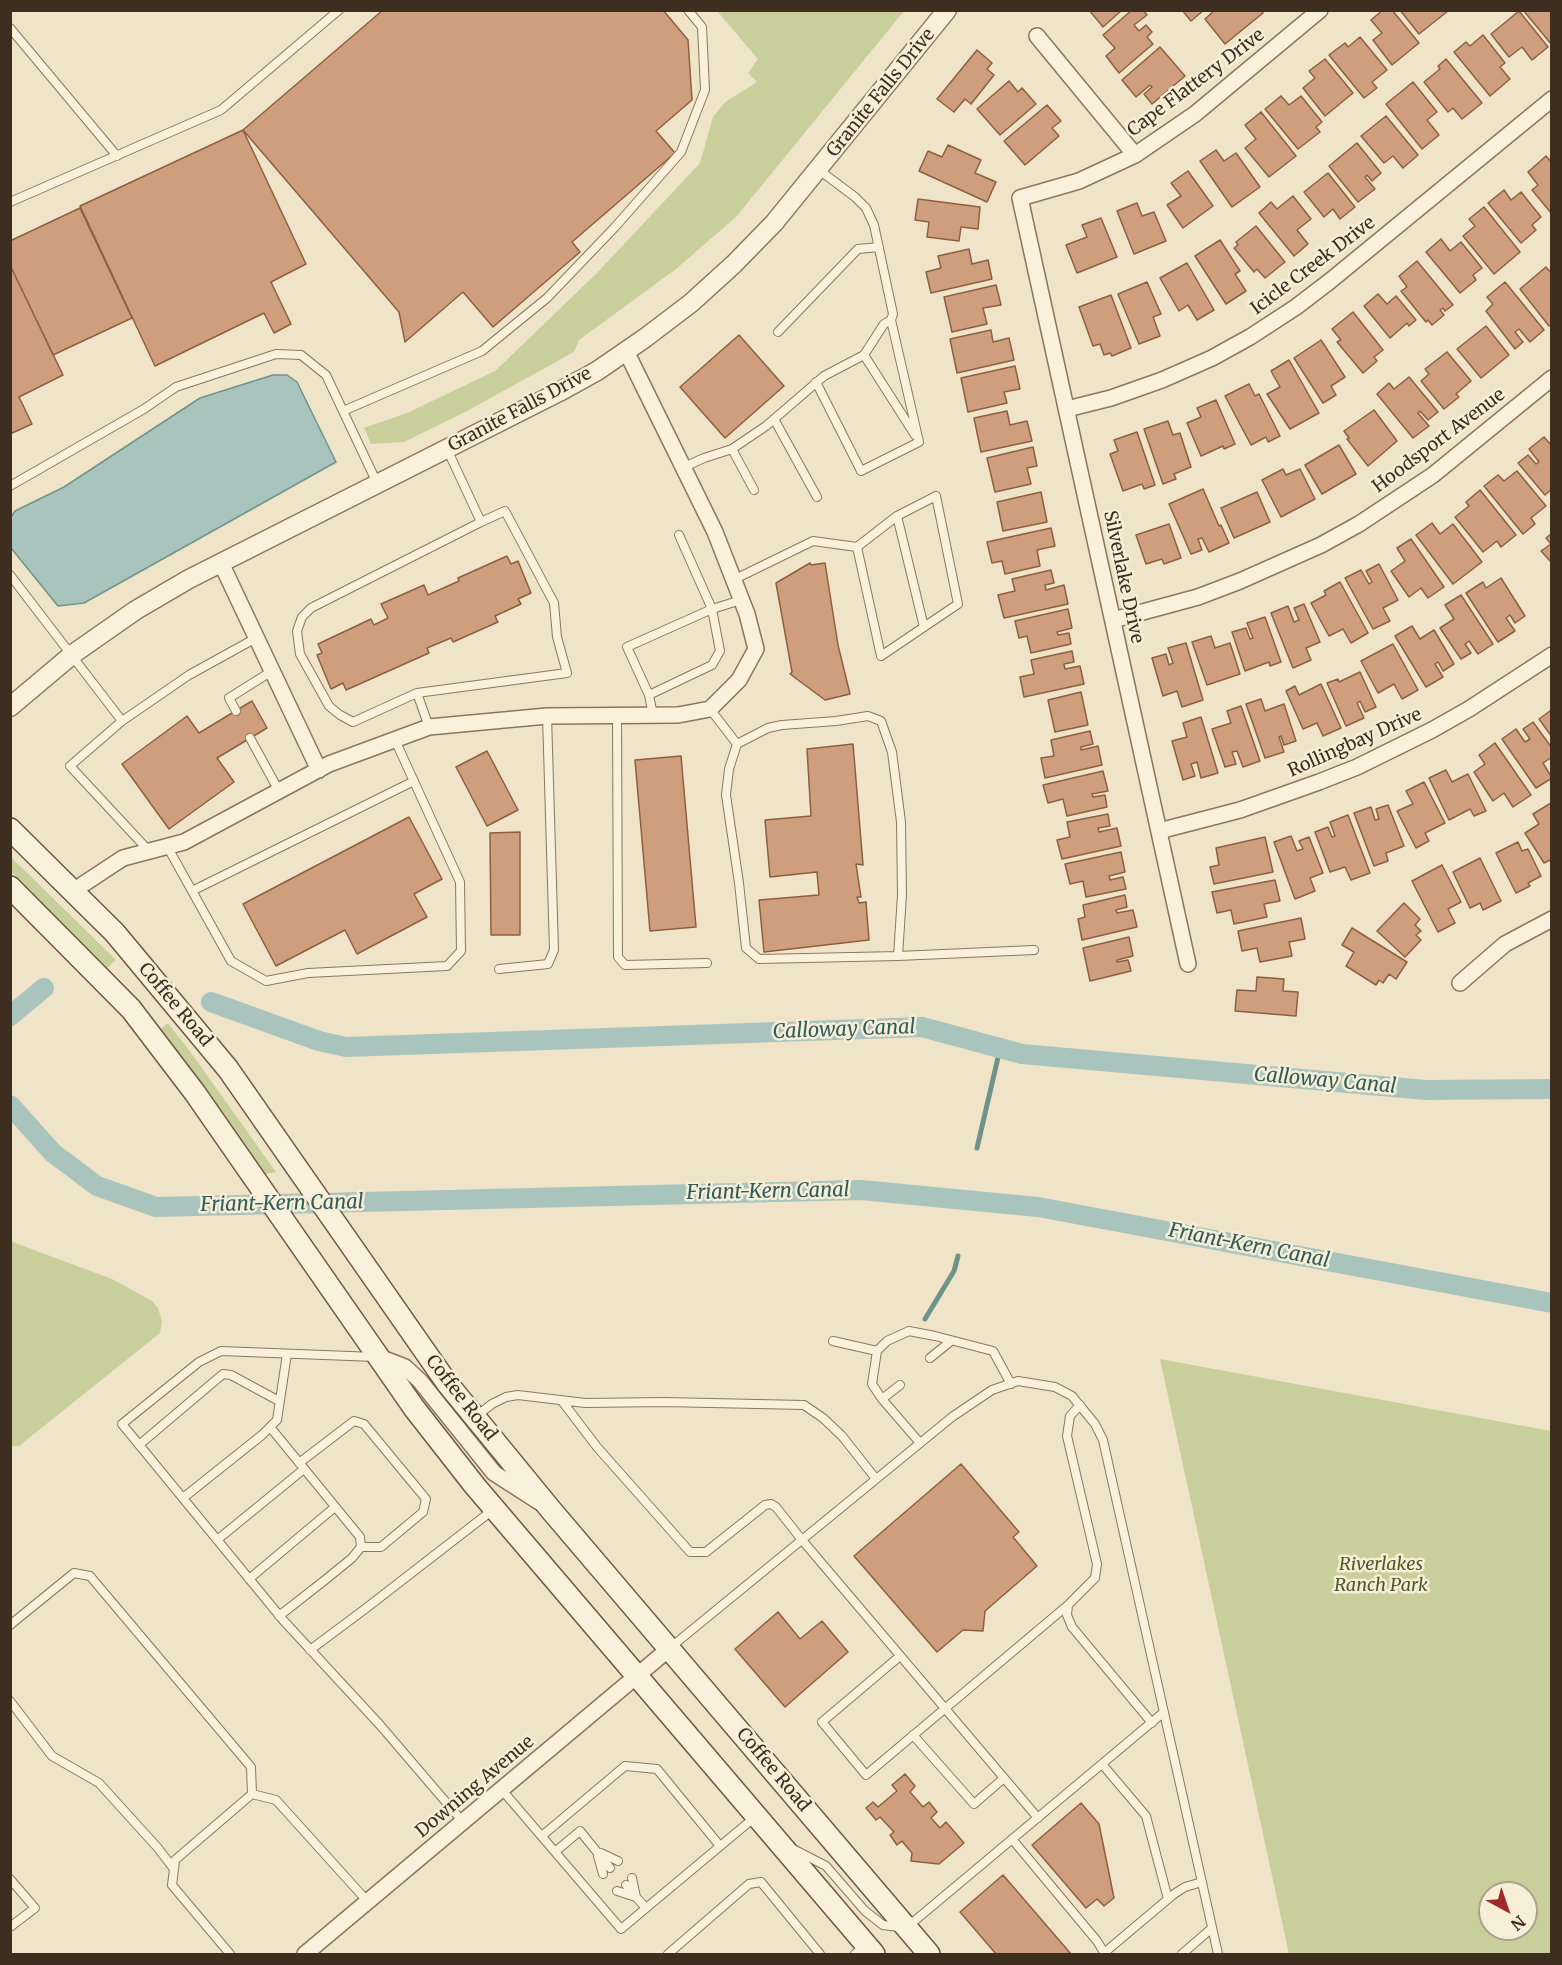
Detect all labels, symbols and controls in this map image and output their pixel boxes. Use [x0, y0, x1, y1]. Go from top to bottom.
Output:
street label: Granite Falls Drive [823, 24, 939, 162]
street label: Cape Flattery Drive [1123, 25, 1269, 141]
street label: Icicle Creek Drive [1247, 212, 1379, 320]
street label: Granite Falls Drive [445, 363, 595, 457]
street label: Hoodsport Avenue [1369, 384, 1509, 498]
street label: Silverlake Drive [1098, 509, 1148, 645]
street label: Rollingbay Drive [1285, 704, 1425, 782]
street label: Coffee Road [134, 959, 216, 1051]
water label: Calloway Canal [772, 1016, 916, 1044]
water label: Calloway Canal [1253, 1063, 1397, 1099]
water label: Friant-Kern Canal [686, 1179, 850, 1205]
water label: Friant-Kern Canal [200, 1191, 364, 1217]
water label: Friant-Kern Canal [1167, 1219, 1331, 1273]
street label: Coffee Road [421, 1351, 501, 1445]
park label: Riverlakes Ranch Park [1334, 1554, 1428, 1596]
street label: Coffee Road [732, 1724, 814, 1816]
street label: Downing Avenue [412, 1731, 538, 1843]
north arrow [1478, 1881, 1538, 1941]
text: N [1507, 1912, 1530, 1935]

